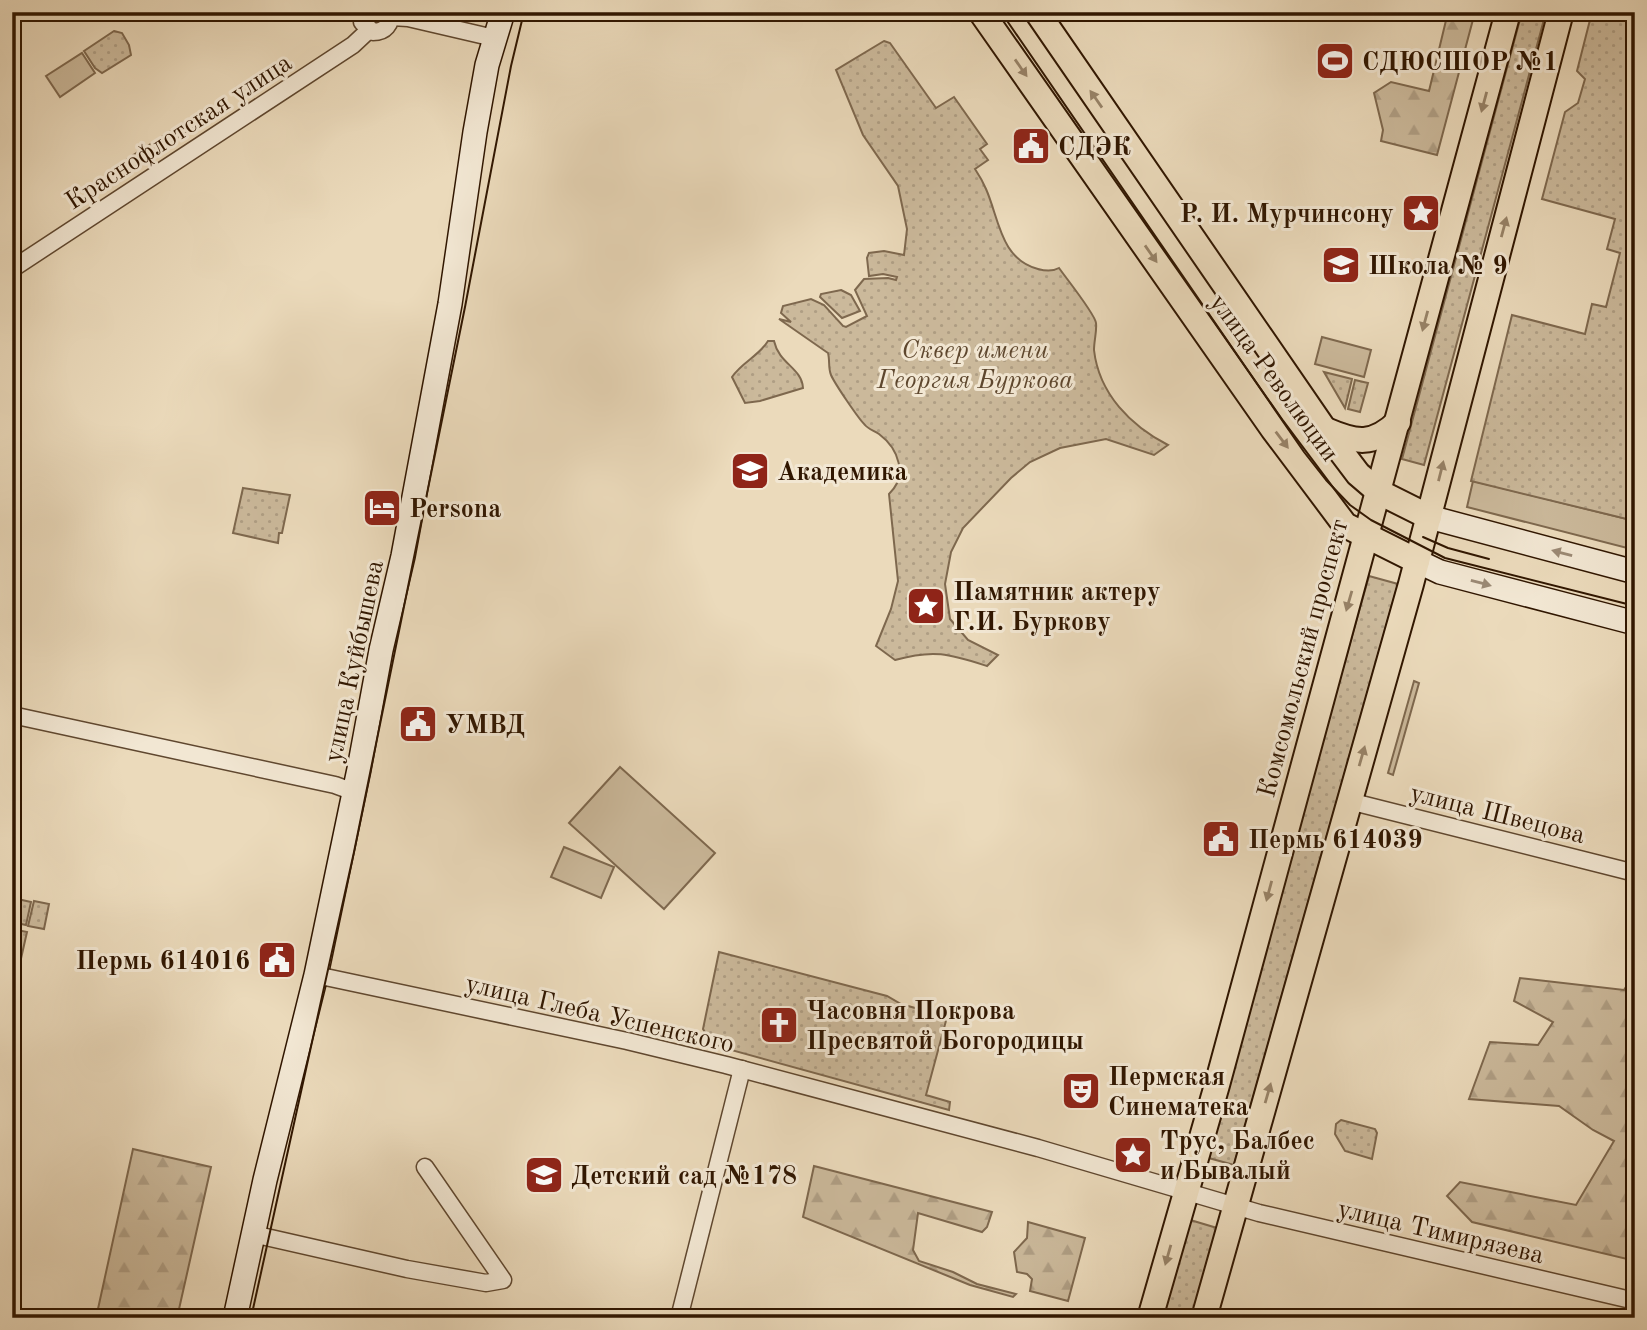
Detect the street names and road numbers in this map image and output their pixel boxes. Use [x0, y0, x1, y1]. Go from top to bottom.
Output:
street label: Краснофлотская улица [61, 50, 297, 215]
street label: улица Революции [1204, 290, 1343, 467]
street label: Комсомольский проспект [1254, 516, 1354, 801]
street label: улица Куйбышева [321, 558, 389, 765]
street label: улица Швецова [1407, 781, 1588, 849]
street label: улица Глеба Успенского [463, 971, 736, 1059]
street label: улица Тимирязева [1335, 1197, 1546, 1269]

